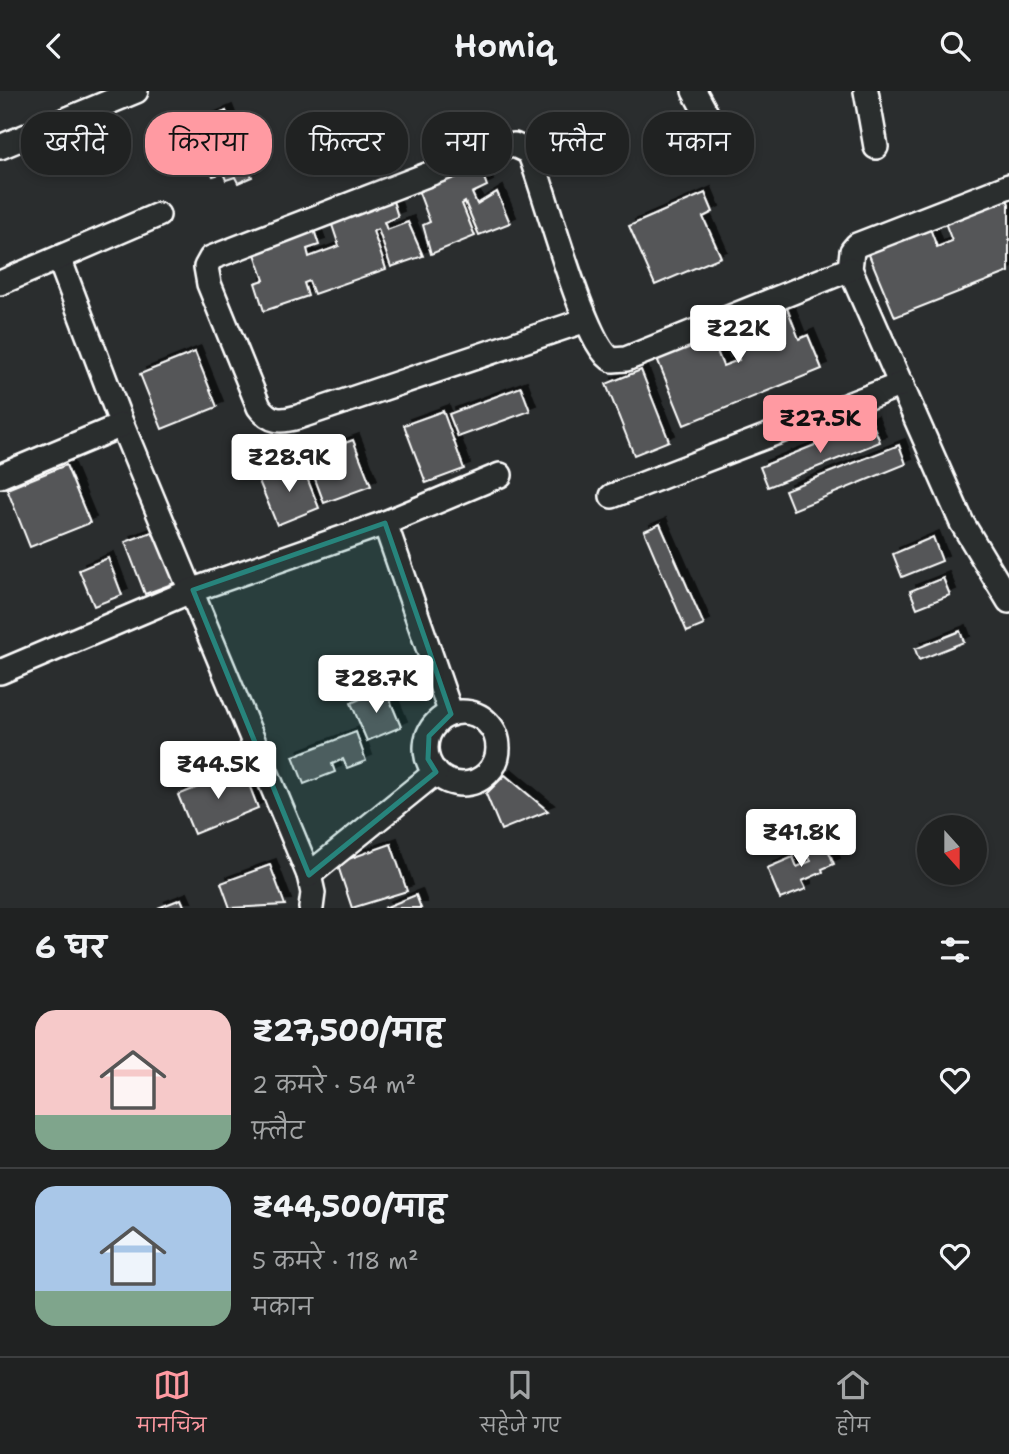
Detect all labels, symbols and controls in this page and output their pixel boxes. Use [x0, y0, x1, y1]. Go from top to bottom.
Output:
text: Homiq [454, 24, 555, 67]
icon: back [35, 27, 73, 65]
icon: search [936, 27, 974, 65]
chip: खरीदें [21, 112, 131, 175]
chip: किराया [145, 112, 272, 175]
chip: फ़िल्टर [286, 112, 408, 175]
chip: नया [422, 112, 512, 175]
chip: फ़्लैट [526, 112, 629, 175]
chip: मकान [643, 112, 754, 175]
pin: ₹22K [697, 306, 779, 365]
text: ₹22K [706, 313, 770, 343]
pin: ₹27.5K [763, 395, 877, 455]
text: ₹27.5K [779, 403, 861, 433]
pin: ₹28.9K [232, 435, 346, 494]
text: ₹28.9K [248, 442, 330, 472]
pin: ₹28.7K [319, 655, 433, 715]
text: ₹28.7K [334, 663, 418, 693]
pin: ₹44.5K [161, 741, 275, 801]
text: ₹44.5K [176, 749, 260, 779]
pin: ₹41.8K [744, 809, 858, 869]
north arrow [917, 815, 987, 885]
map controls [917, 815, 987, 885]
text: ₹41.8K [762, 817, 840, 847]
text: 6 घर [35, 927, 106, 968]
icon: filters [936, 931, 974, 969]
text: ₹27,500/माह [252, 1010, 444, 1051]
icon: home [91, 1038, 175, 1122]
icon: heart [936, 1061, 974, 1099]
text: 2 कमरे · 54 m² [252, 1070, 416, 1100]
text: फ़्लैट [252, 1116, 304, 1146]
text: ₹44,500/माह [252, 1186, 446, 1227]
icon: home [91, 1214, 175, 1298]
icon: heart [936, 1237, 974, 1275]
text: 5 कमरे · 118 m² [252, 1246, 419, 1276]
text: मकान [252, 1292, 313, 1322]
tab: मानचित्र [137, 1366, 206, 1446]
tab: सहेजे गए [480, 1366, 561, 1446]
tab: होम [834, 1366, 872, 1446]

